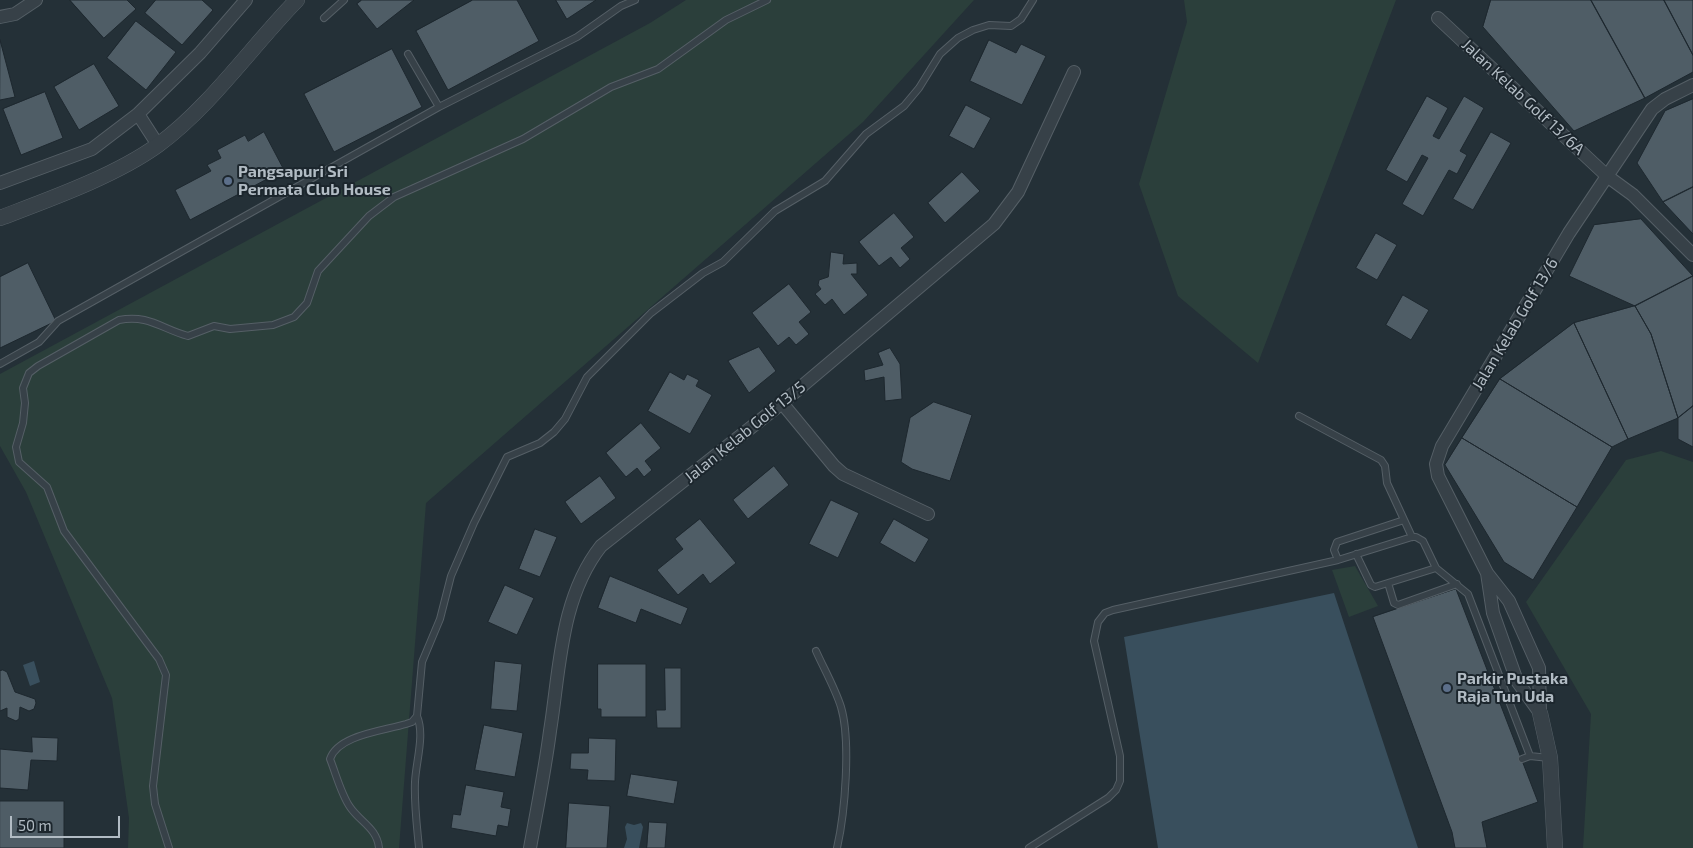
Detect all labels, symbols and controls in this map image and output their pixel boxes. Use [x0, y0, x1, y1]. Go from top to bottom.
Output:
street label: Jalan Kelab Golf 13/6A [1458, 35, 1588, 159]
place label: Pangsapuri Sri Permata Club House [238, 162, 391, 200]
marker: Pangsapuri Sri Permata Club House [222, 175, 234, 187]
street label: Jalan Kelab Golf 13/6 [1468, 254, 1562, 394]
street label: Jalan Kelab Golf 13/5 [681, 377, 809, 487]
place label: Parkir Pustaka Raja Tun Uda [1457, 669, 1568, 707]
marker: Parkir Pustaka Raja Tun Uda [1441, 682, 1453, 694]
scale bar [12, 806, 122, 838]
text: 50 m [18, 816, 52, 834]

